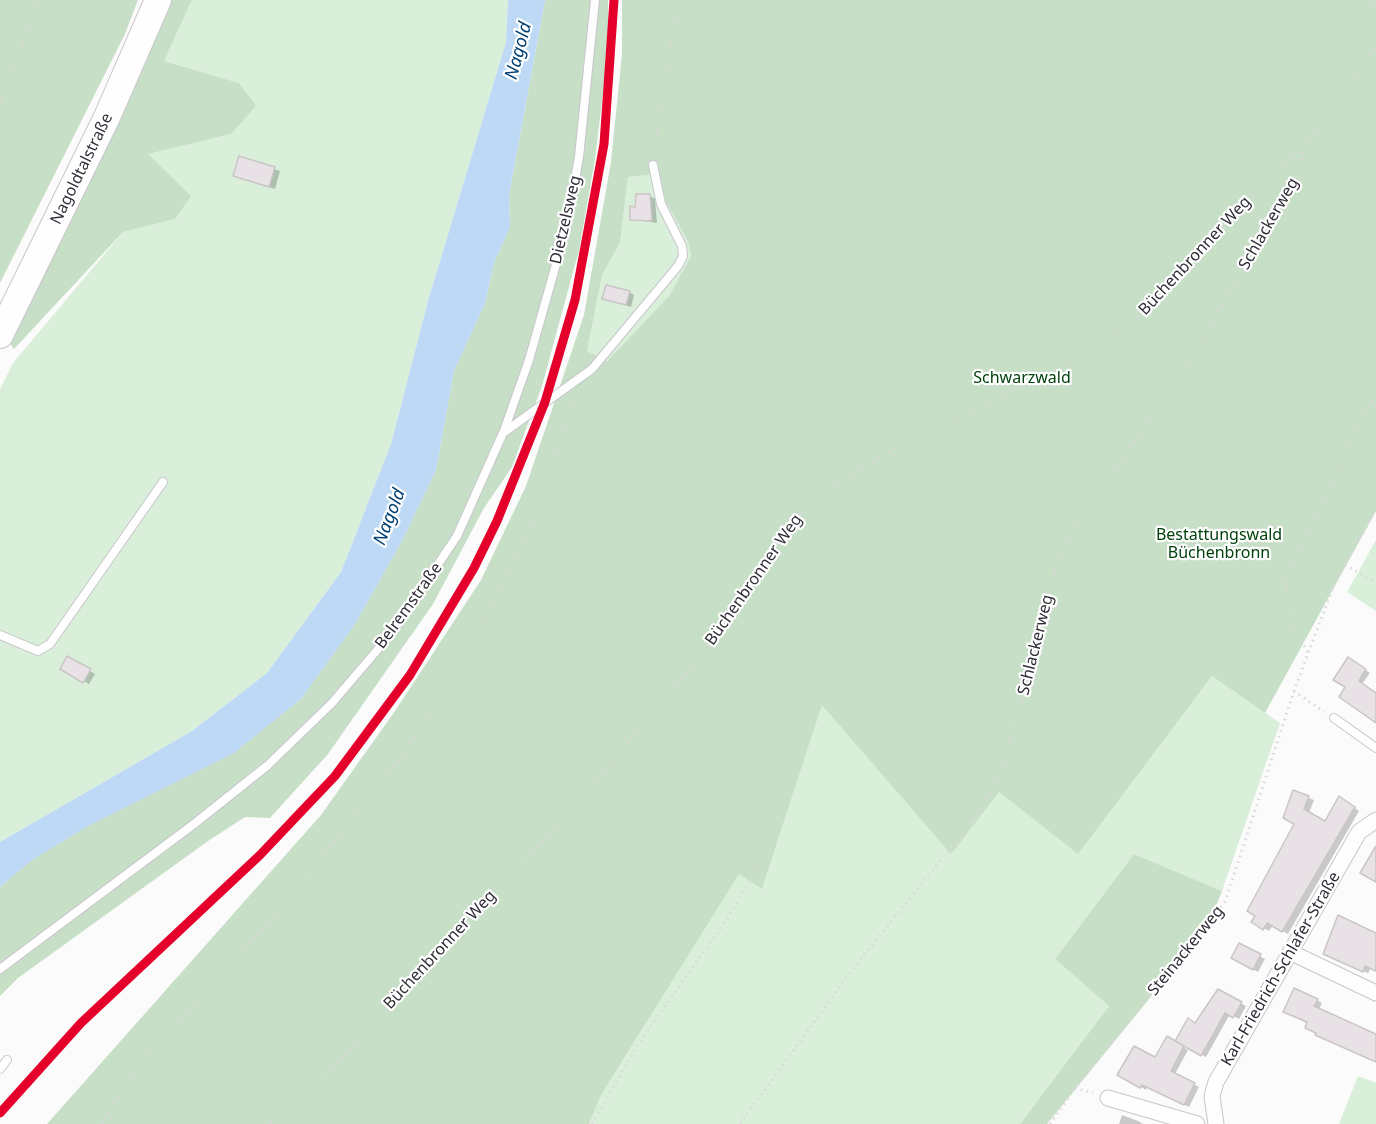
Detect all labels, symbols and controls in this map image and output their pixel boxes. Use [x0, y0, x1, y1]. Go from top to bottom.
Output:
water label: Nagold [501, 20, 537, 82]
street label: Nagoldtalstraße [47, 110, 117, 228]
street label: Dietzelsweg [546, 174, 586, 266]
street label: Schlackerweg [1235, 175, 1303, 273]
street label: Büchenbronner Weg [1135, 193, 1255, 319]
park label: Schwarzwald [973, 368, 1071, 388]
water label: Nagold [369, 486, 411, 548]
street label: Büchenbronner Weg [702, 511, 806, 649]
park label: Bestattungswald Büchenbronn [1156, 525, 1282, 563]
street label: Belremstraße [371, 559, 447, 653]
street label: Schlackerweg [1014, 593, 1058, 697]
street label: Karl-Friedrich-Schlafer-Straße [1217, 869, 1345, 1069]
street label: Büchenbronner Weg [380, 887, 500, 1013]
street label: Steinackerweg [1144, 902, 1228, 1000]

